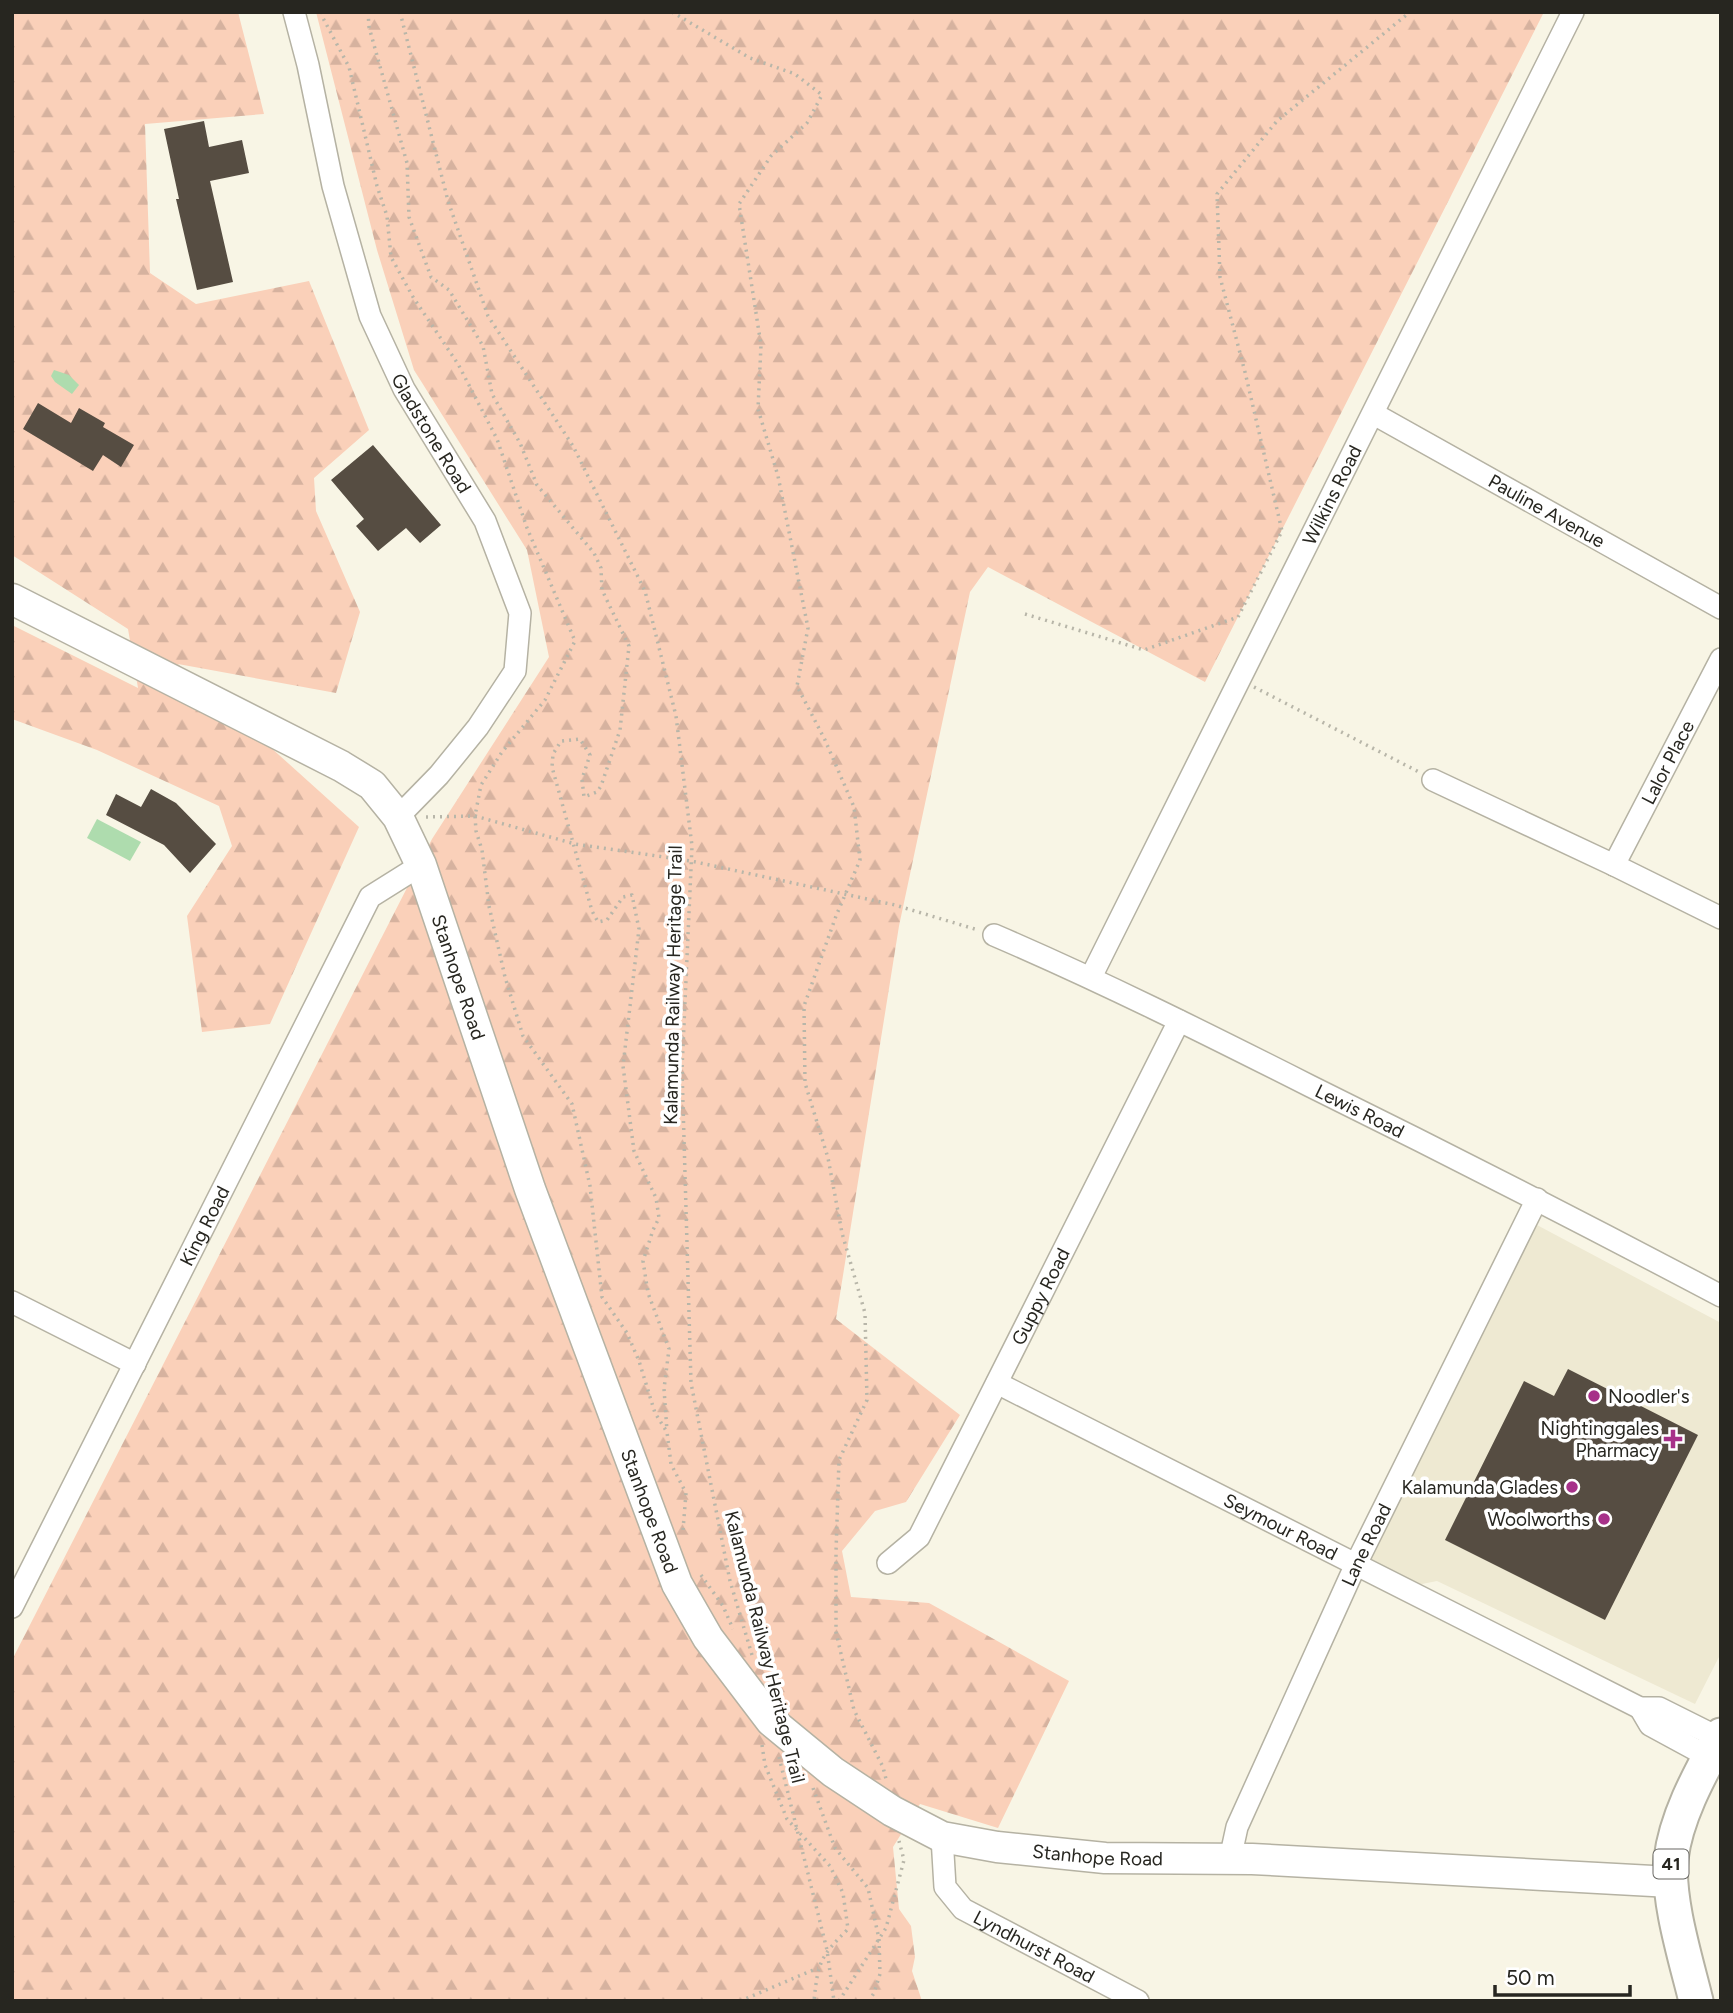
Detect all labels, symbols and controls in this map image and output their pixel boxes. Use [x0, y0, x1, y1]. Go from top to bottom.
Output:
street label: Gladstone Road [387, 370, 477, 497]
street label: Wilkins Road [1297, 441, 1366, 548]
street label: Pauline Avenue [1485, 469, 1609, 552]
street label: Lalor Place [1636, 716, 1699, 808]
street label: Kalamunda Railway Heritage Trail [659, 845, 687, 1125]
street label: Stanhope Road [427, 911, 490, 1043]
street label: Lewis Road [1312, 1079, 1408, 1143]
street label: King Road [175, 1182, 234, 1269]
street label: Guppy Road [1006, 1244, 1074, 1349]
place label: Noodler's [1608, 1385, 1690, 1408]
marker: Noodler's [1586, 1388, 1602, 1404]
place label: Nightinggales Pharmacy [1541, 1417, 1659, 1462]
marker: Nightinggales Pharmacy [1665, 1431, 1681, 1447]
street label: Stanhope Road [616, 1445, 683, 1576]
place label: Kalamunda Glades [1401, 1476, 1558, 1499]
marker: Kalamunda Glades [1564, 1479, 1580, 1495]
street label: Seymour Road [1220, 1488, 1342, 1565]
street label: Lane Road [1336, 1500, 1396, 1590]
street label: Kalamunda Railway Heritage Trail [720, 1508, 810, 1786]
place label: Woolworths [1488, 1508, 1590, 1531]
marker: Woolworths [1596, 1511, 1612, 1527]
street label: Stanhope Road [1031, 1839, 1163, 1870]
road number: 41 [1654, 1850, 1688, 1878]
street label: Lyndhurst Road [970, 1905, 1099, 1988]
scale bar [1495, 1954, 1630, 1998]
text: 50 m [1506, 1965, 1555, 1990]

